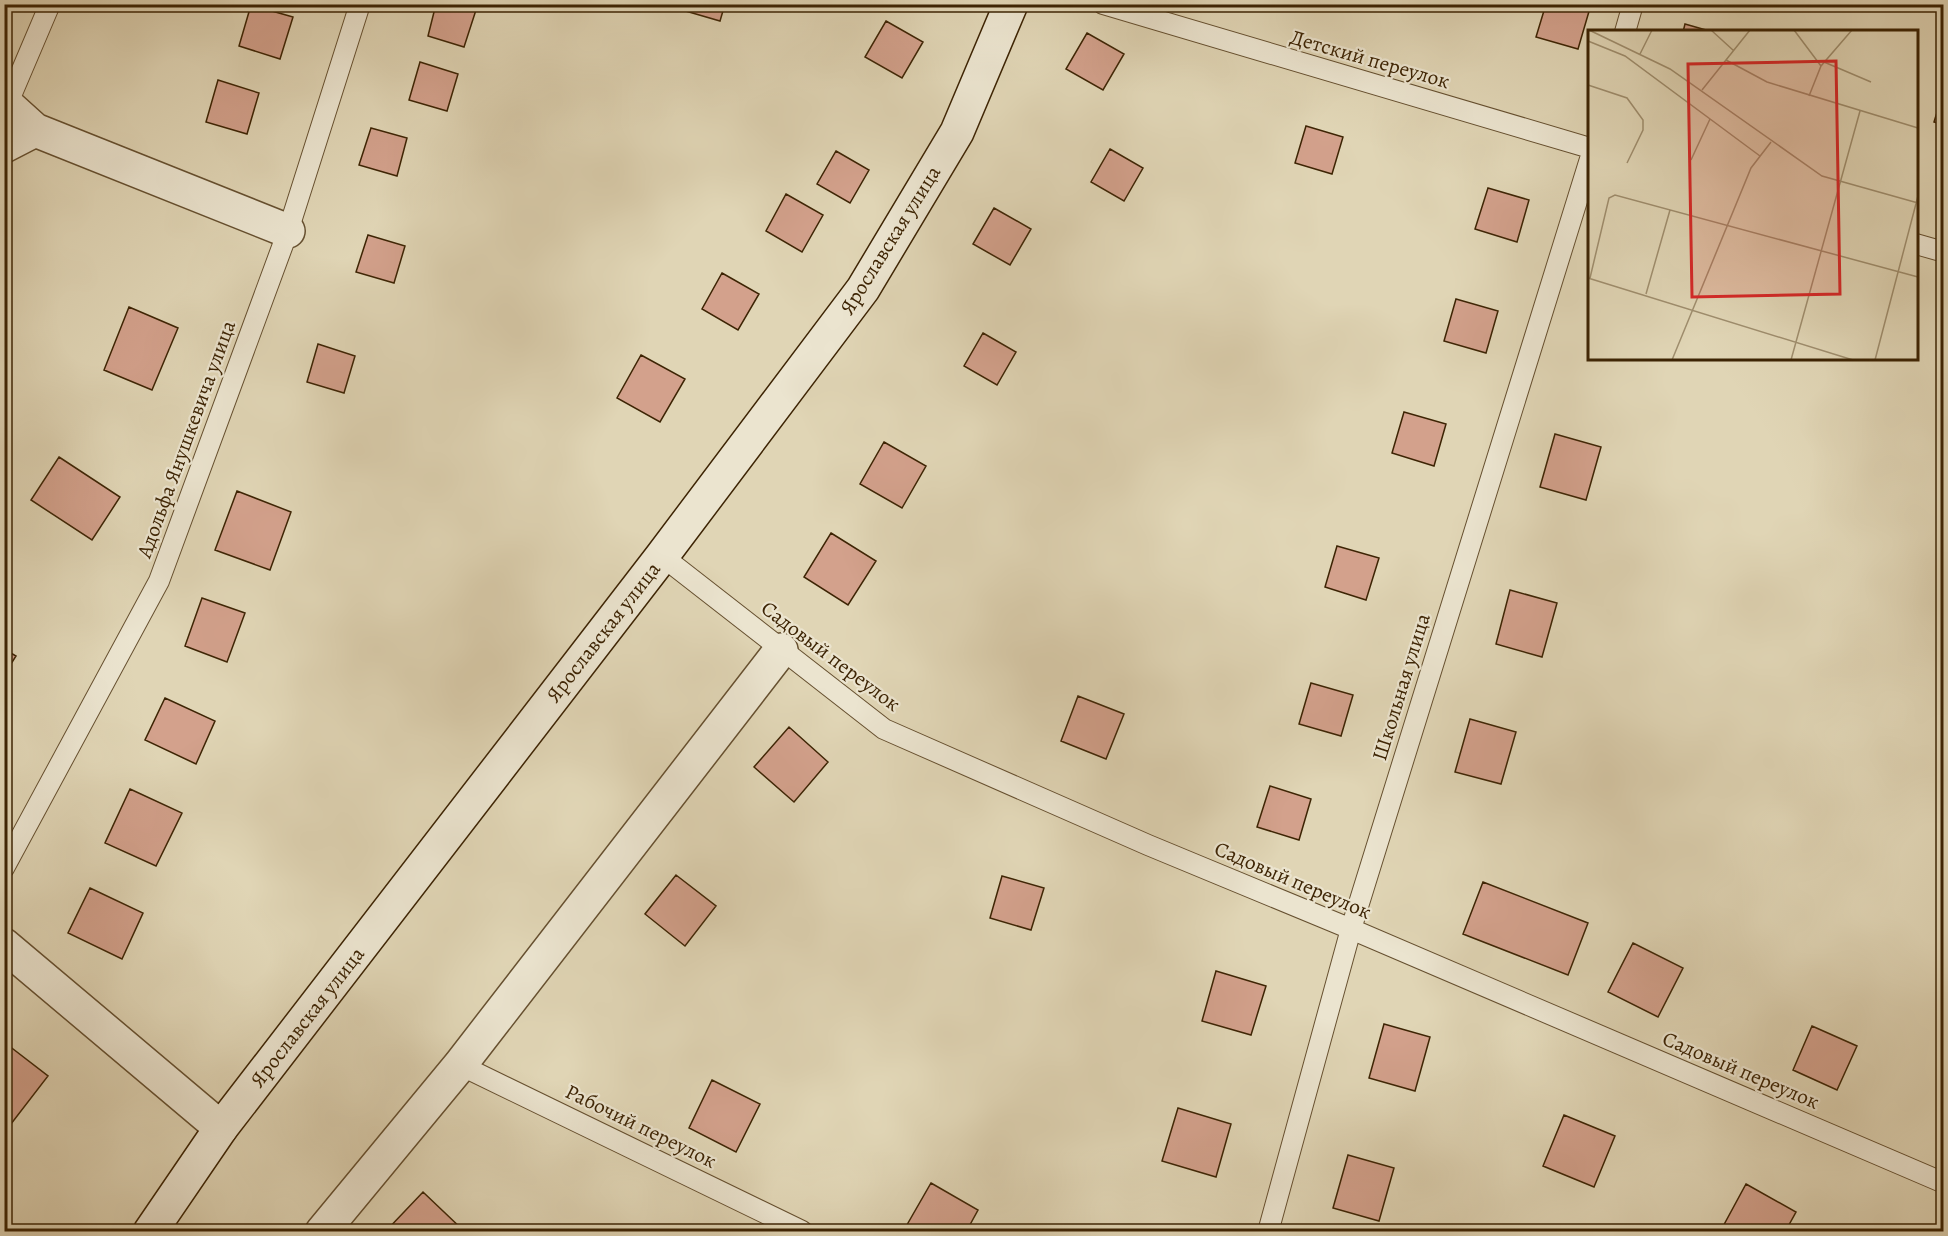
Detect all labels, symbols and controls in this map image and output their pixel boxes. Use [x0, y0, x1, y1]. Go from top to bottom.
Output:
street label: Детский переулок [1287, 23, 1453, 95]
inset map [1588, 30, 1918, 360]
street label: Ярославская улица [833, 160, 947, 320]
street label: Адольфа Янушкевича улица [130, 316, 242, 563]
street label: Ярославская улица [539, 556, 667, 708]
street label: Садовый переулок [756, 594, 907, 718]
street label: Школьная улица [1365, 610, 1437, 764]
street label: Садовый переулок [1210, 834, 1376, 926]
street label: Ярославская улица [243, 941, 371, 1093]
street label: Садовый переулок [1658, 1024, 1824, 1116]
street label: Рабочий переулок [561, 1077, 721, 1175]

